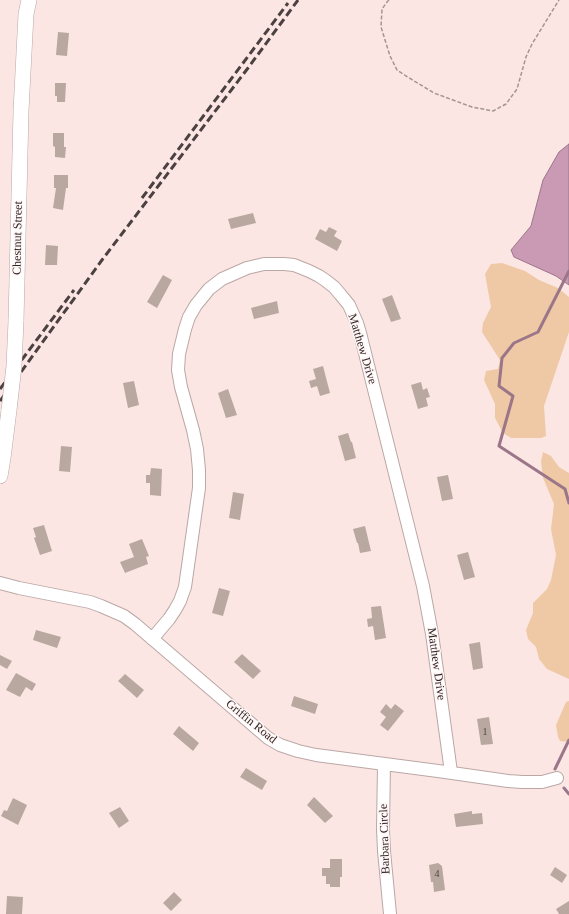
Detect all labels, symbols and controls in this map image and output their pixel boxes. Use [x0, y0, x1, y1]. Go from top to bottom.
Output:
street label: Chestnut Street [10, 201, 26, 275]
street label: Matthew Drive [344, 312, 380, 386]
street label: Matthew Drive [424, 627, 448, 701]
street label: Griffin Road [223, 697, 279, 747]
house number: 1 [482, 726, 488, 738]
street label: Barbara Circle [377, 804, 393, 874]
house number: 4 [434, 868, 440, 880]

